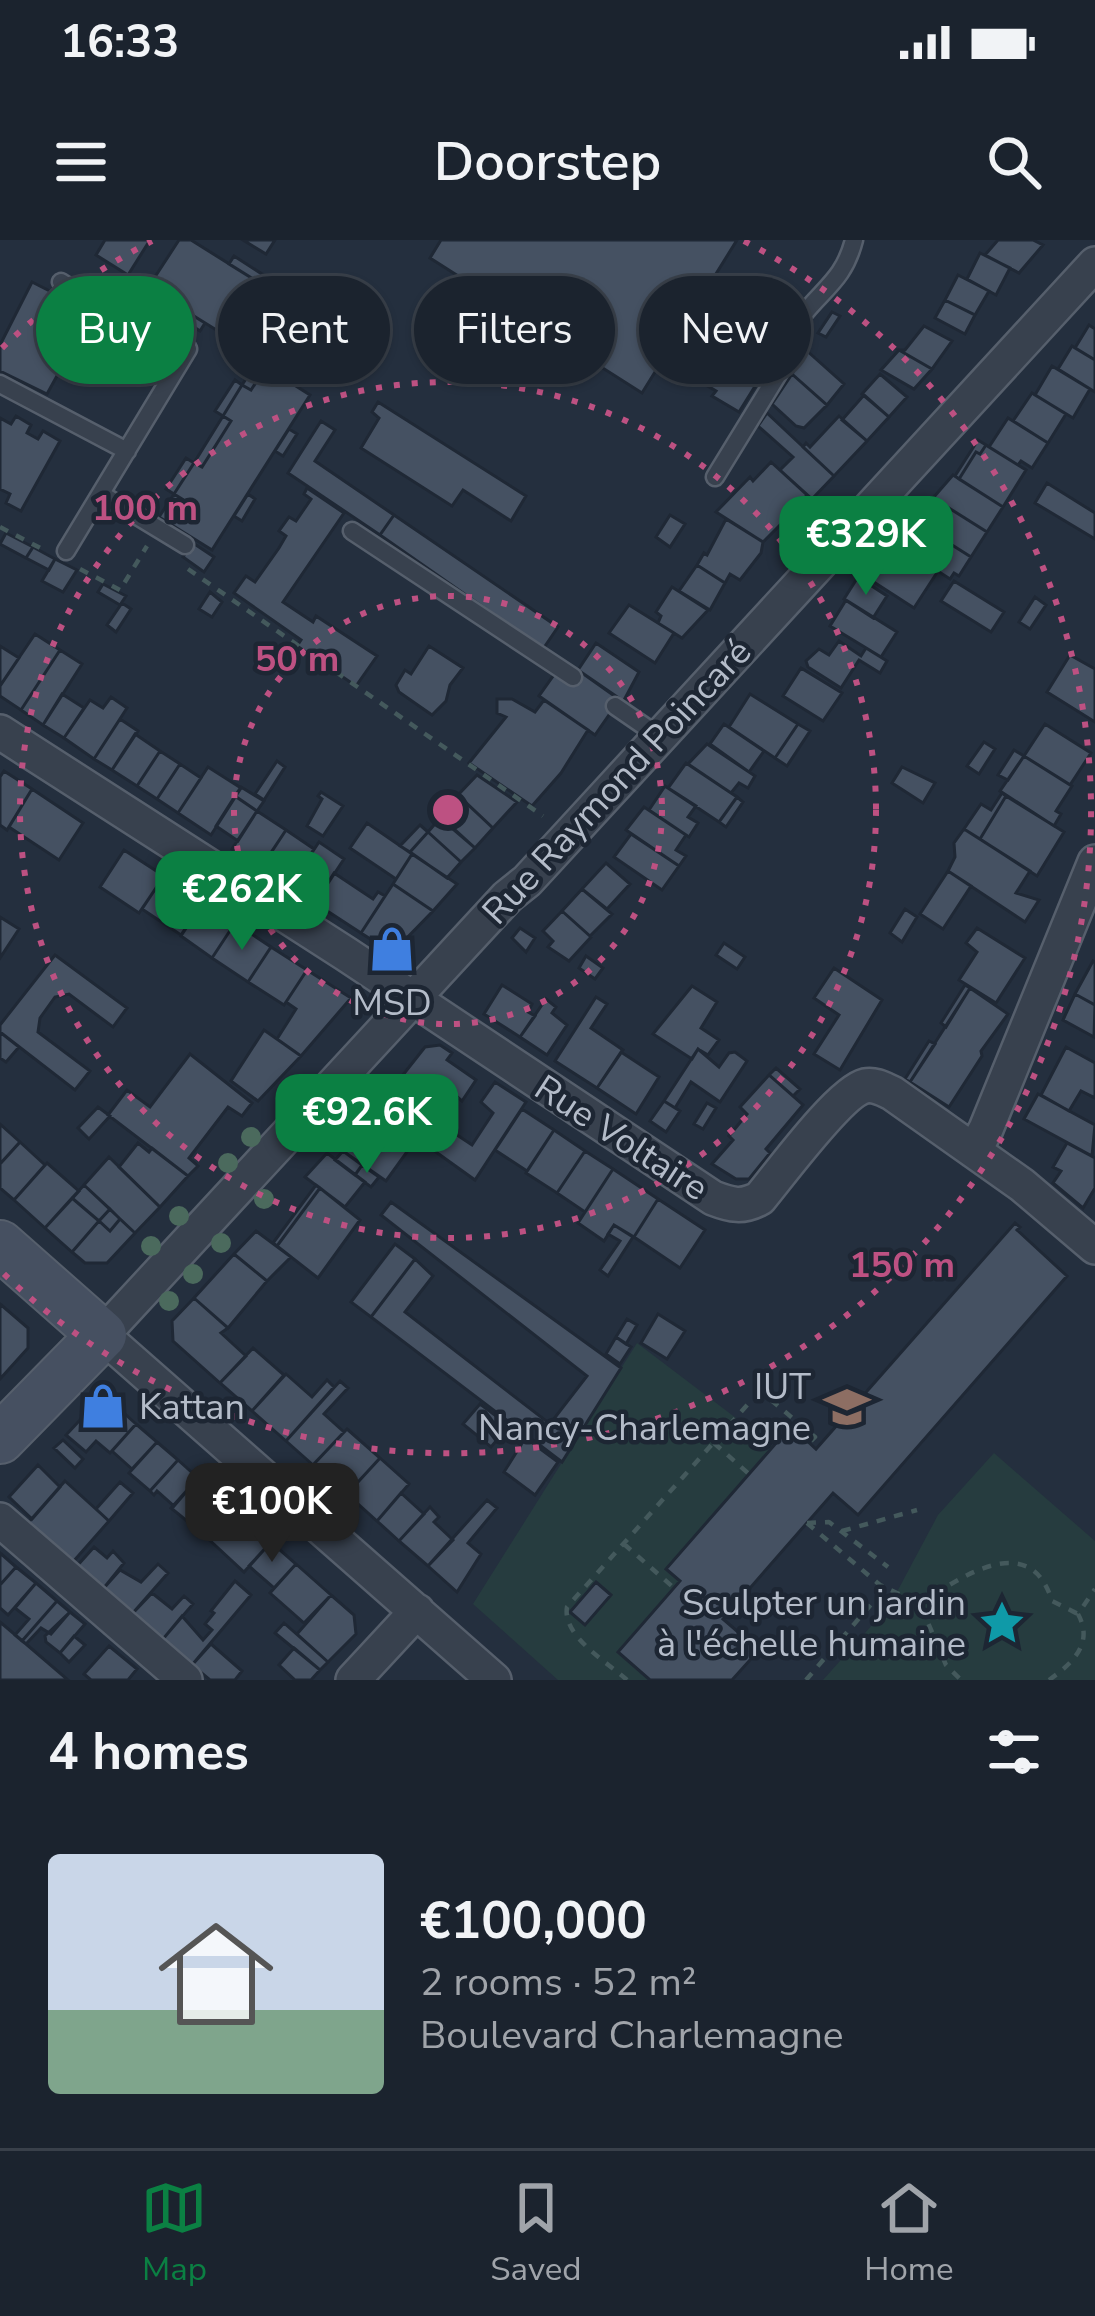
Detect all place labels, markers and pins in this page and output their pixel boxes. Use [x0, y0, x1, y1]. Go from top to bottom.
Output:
pin: €329K [782, 496, 950, 598]
centre of rings [427, 789, 469, 831]
pin: €262K [158, 851, 326, 953]
shop icon: MSD [367, 924, 417, 974]
place label: MSD [352, 979, 432, 1028]
pin: €92.6K [269, 1074, 465, 1176]
place label: IUT Nancy-Charlemagne [478, 1363, 811, 1453]
shop icon: Kattan [78, 1381, 128, 1431]
school or university icon: IUT Nancy-Charlemagne [822, 1382, 872, 1432]
place label: Kattan [139, 1383, 245, 1432]
pin: €100K [188, 1463, 356, 1565]
place label: Sculpter un jardin à l'échelle humaine [657, 1579, 966, 1669]
place icon: Sculpter un jardin à l'échelle humaine [977, 1598, 1027, 1648]

